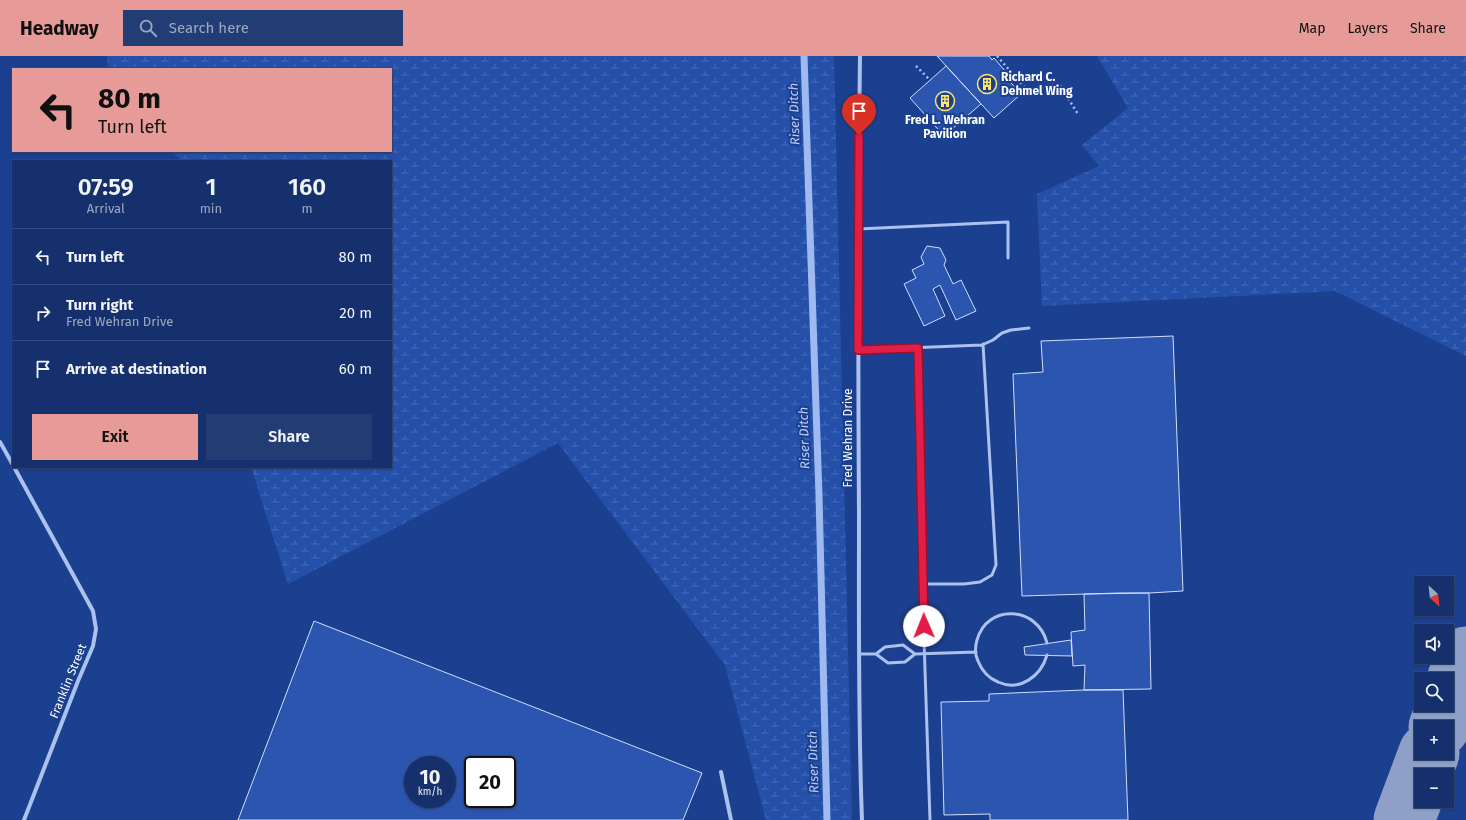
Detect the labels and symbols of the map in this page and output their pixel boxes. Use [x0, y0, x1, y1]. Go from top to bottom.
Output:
place label: Richard C. Dehmel Wing [1001, 70, 1073, 98]
building icon: Richard C. Dehmel Wing [976, 73, 998, 95]
water label: Riser Ditch [785, 83, 803, 145]
building icon: Fred L. Wehran Pavilion [934, 90, 956, 112]
pin [842, 94, 876, 135]
place label: Fred L. Wehran Pavilion [905, 113, 985, 141]
street label: Fred Wehran Drive [841, 388, 855, 488]
water label: Riser Ditch [795, 407, 813, 469]
north arrow [1414, 576, 1454, 616]
position arrow [903, 605, 945, 647]
street label: Franklin Street [47, 641, 90, 720]
water label: Riser Ditch [804, 731, 822, 793]
speed limit sign: 20 [464, 756, 516, 808]

